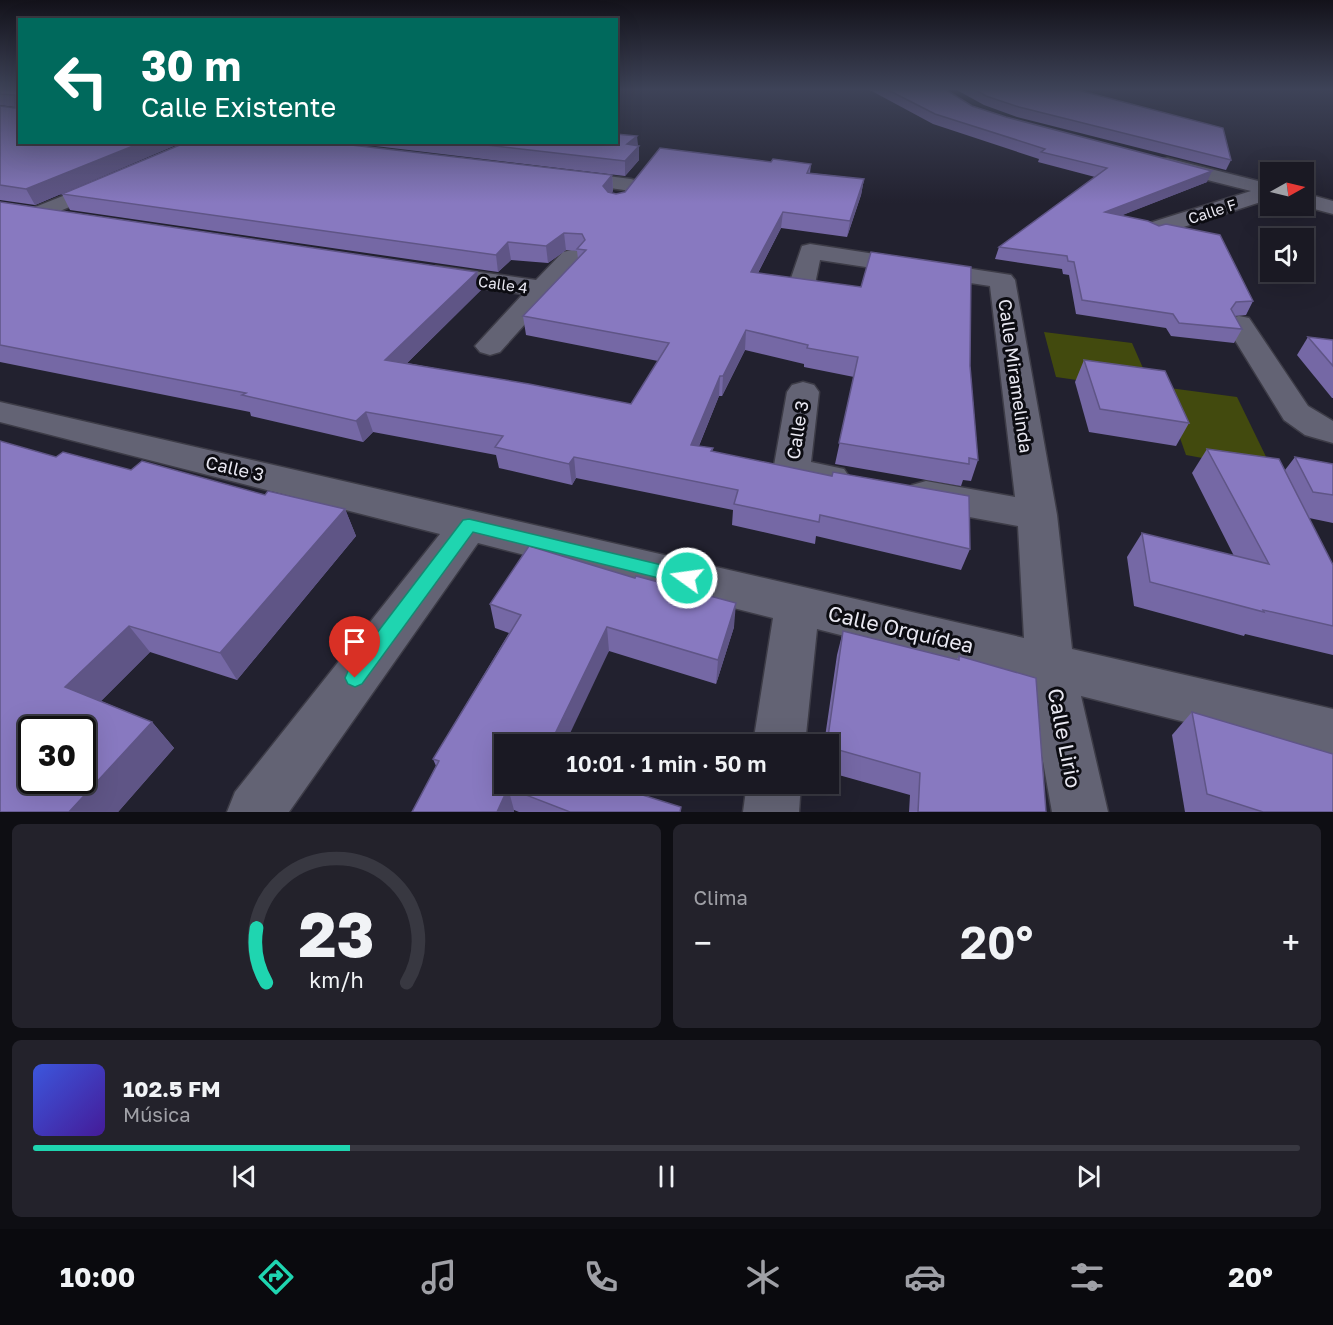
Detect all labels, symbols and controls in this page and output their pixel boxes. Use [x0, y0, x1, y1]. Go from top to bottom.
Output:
text: 30 m [141, 40, 241, 90]
icon: left [42, 42, 120, 120]
text: Calle Existente [141, 91, 336, 123]
north arrow [1260, 162, 1314, 216]
map controls [1260, 162, 1314, 282]
street label: Calle F [1186, 195, 1238, 227]
button: sound [1260, 228, 1314, 282]
street label: Calle 4 [477, 272, 529, 296]
street label: Calle Miramelinda [994, 298, 1038, 454]
street label: Calle 3 [782, 399, 812, 461]
street label: Calle 3 [204, 451, 266, 485]
position arrow [655, 546, 719, 610]
street label: Calle Orquídea [826, 600, 976, 658]
pin [329, 616, 380, 678]
icon: arrive [338, 625, 371, 658]
street label: Calle Lirio [1043, 686, 1087, 790]
speed limit sign: 30 [18, 716, 96, 794]
text: 10:01 · 1 min · 50 m [567, 750, 766, 777]
text: Clima [694, 885, 748, 909]
text: 23 [298, 896, 374, 971]
text: 20° [960, 915, 1033, 969]
text: − [694, 923, 712, 962]
text: + [1282, 923, 1300, 962]
text: km/h [309, 967, 364, 993]
text: 102.5 FM [123, 1075, 221, 1102]
text: Música [123, 1102, 190, 1126]
icon: previous [228, 1160, 261, 1193]
icon: pause [650, 1160, 683, 1193]
icon: next [1072, 1160, 1105, 1193]
icon: directions [255, 1256, 297, 1298]
icon: music [418, 1256, 460, 1298]
icon: phone [580, 1256, 622, 1298]
icon: climate [742, 1256, 784, 1298]
icon: car [904, 1256, 946, 1298]
icon: filters [1066, 1256, 1108, 1298]
text: 10:00 [60, 1261, 135, 1293]
text: 20° [1228, 1261, 1273, 1293]

